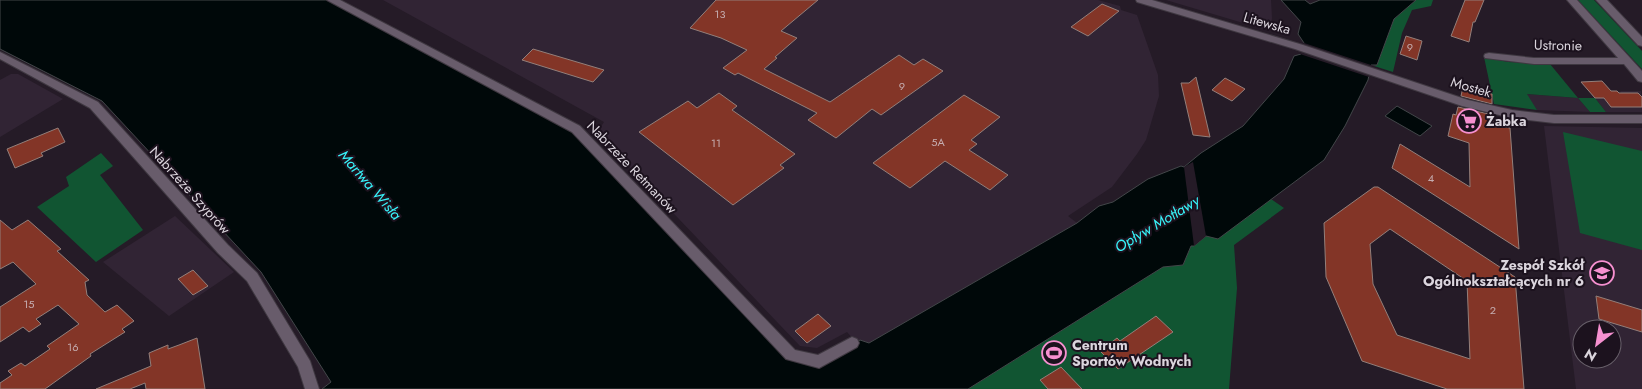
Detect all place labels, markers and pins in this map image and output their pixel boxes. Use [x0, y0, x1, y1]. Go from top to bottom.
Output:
supermarket icon: Żabka [1456, 108, 1482, 134]
place label: Żabka [1486, 111, 1527, 131]
place label: Zespół Szkół Ogólnokształcących nr 6 [1423, 255, 1585, 291]
school or university icon: Zespół Szkół Ogólnokształcących nr 6 [1589, 260, 1615, 286]
place label: Centrum Sportów Wodnych [1072, 335, 1191, 371]
sports icon: Centrum Sportów Wodnych [1041, 340, 1067, 366]

